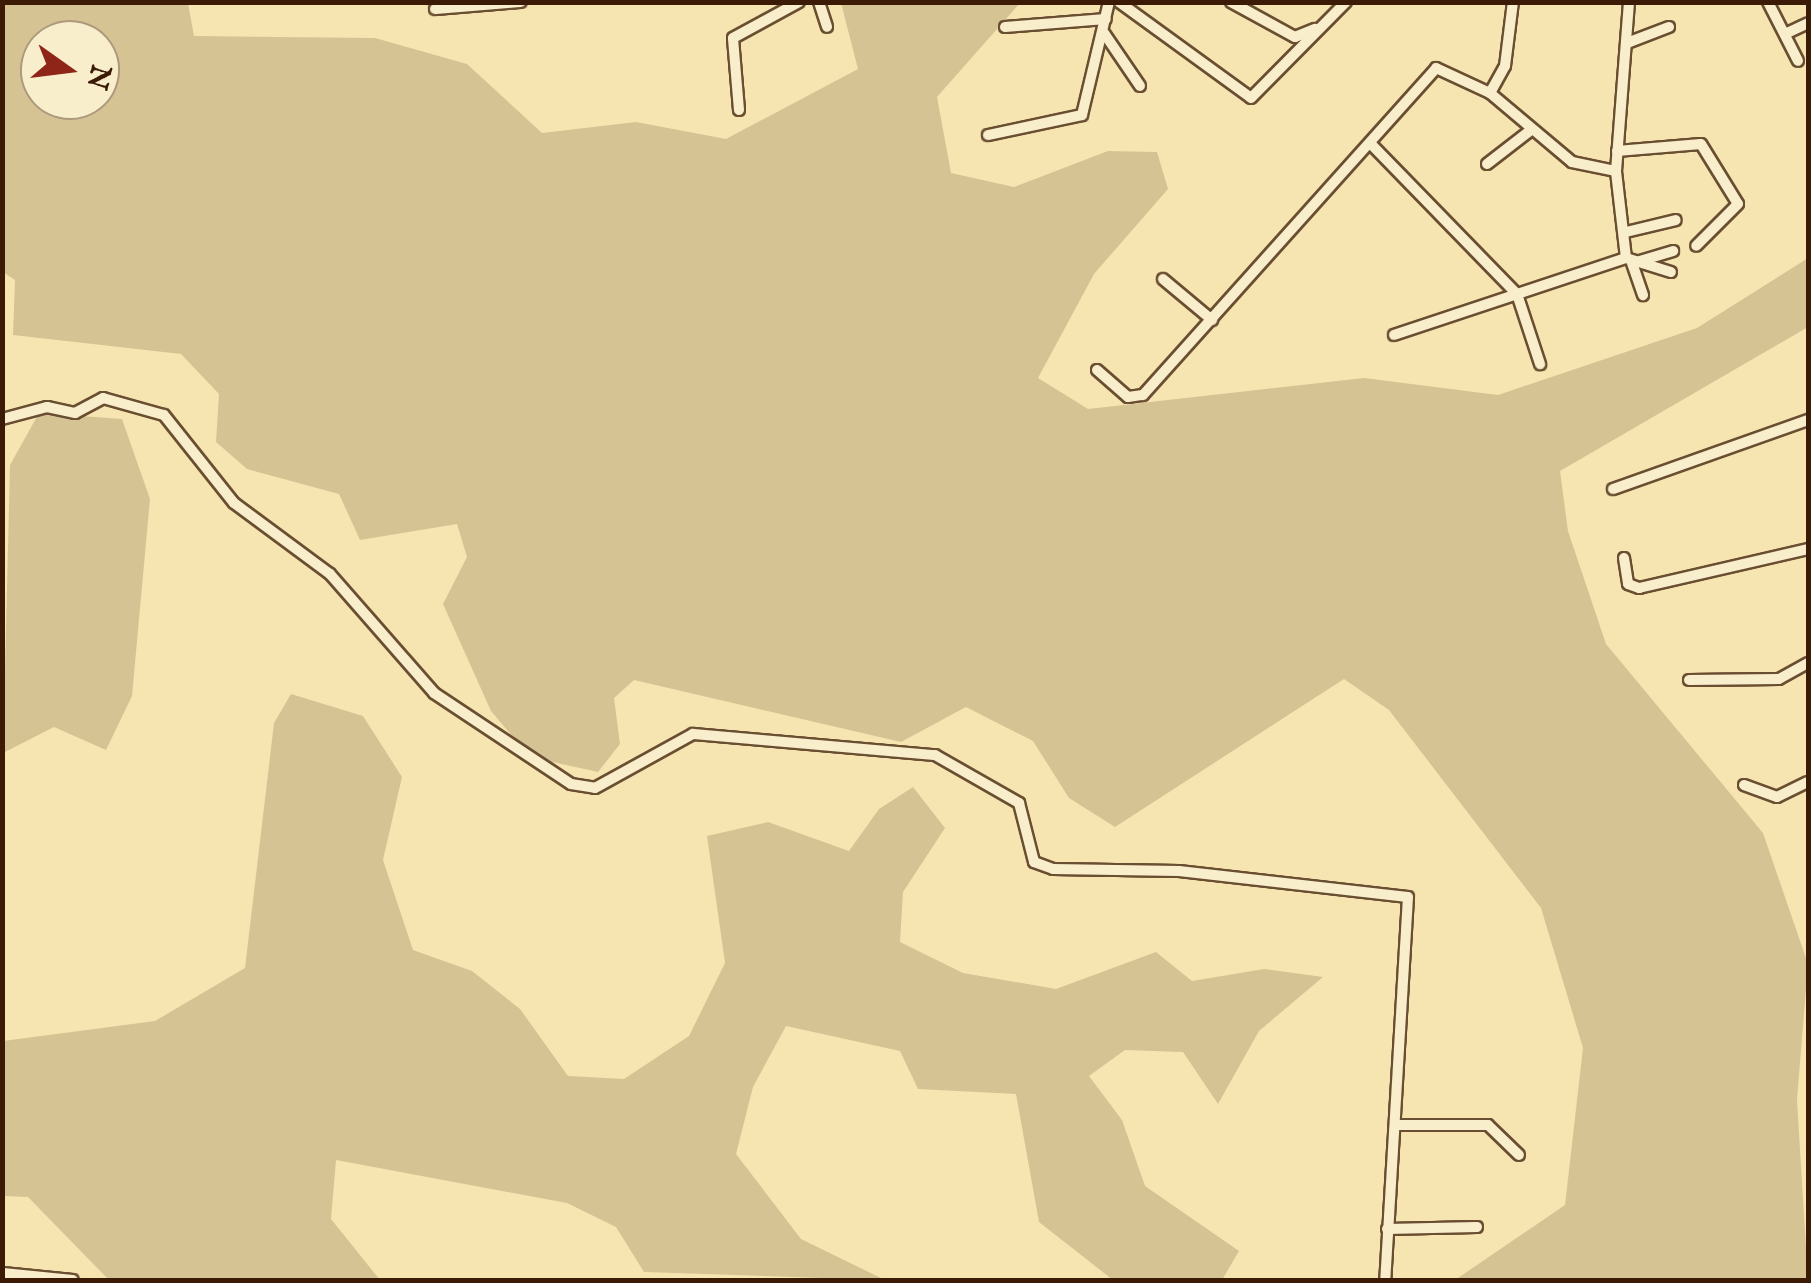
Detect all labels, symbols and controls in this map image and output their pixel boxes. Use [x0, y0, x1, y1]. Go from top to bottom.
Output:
north arrow [20, 20, 120, 120]
text: N [78, 61, 118, 93]

